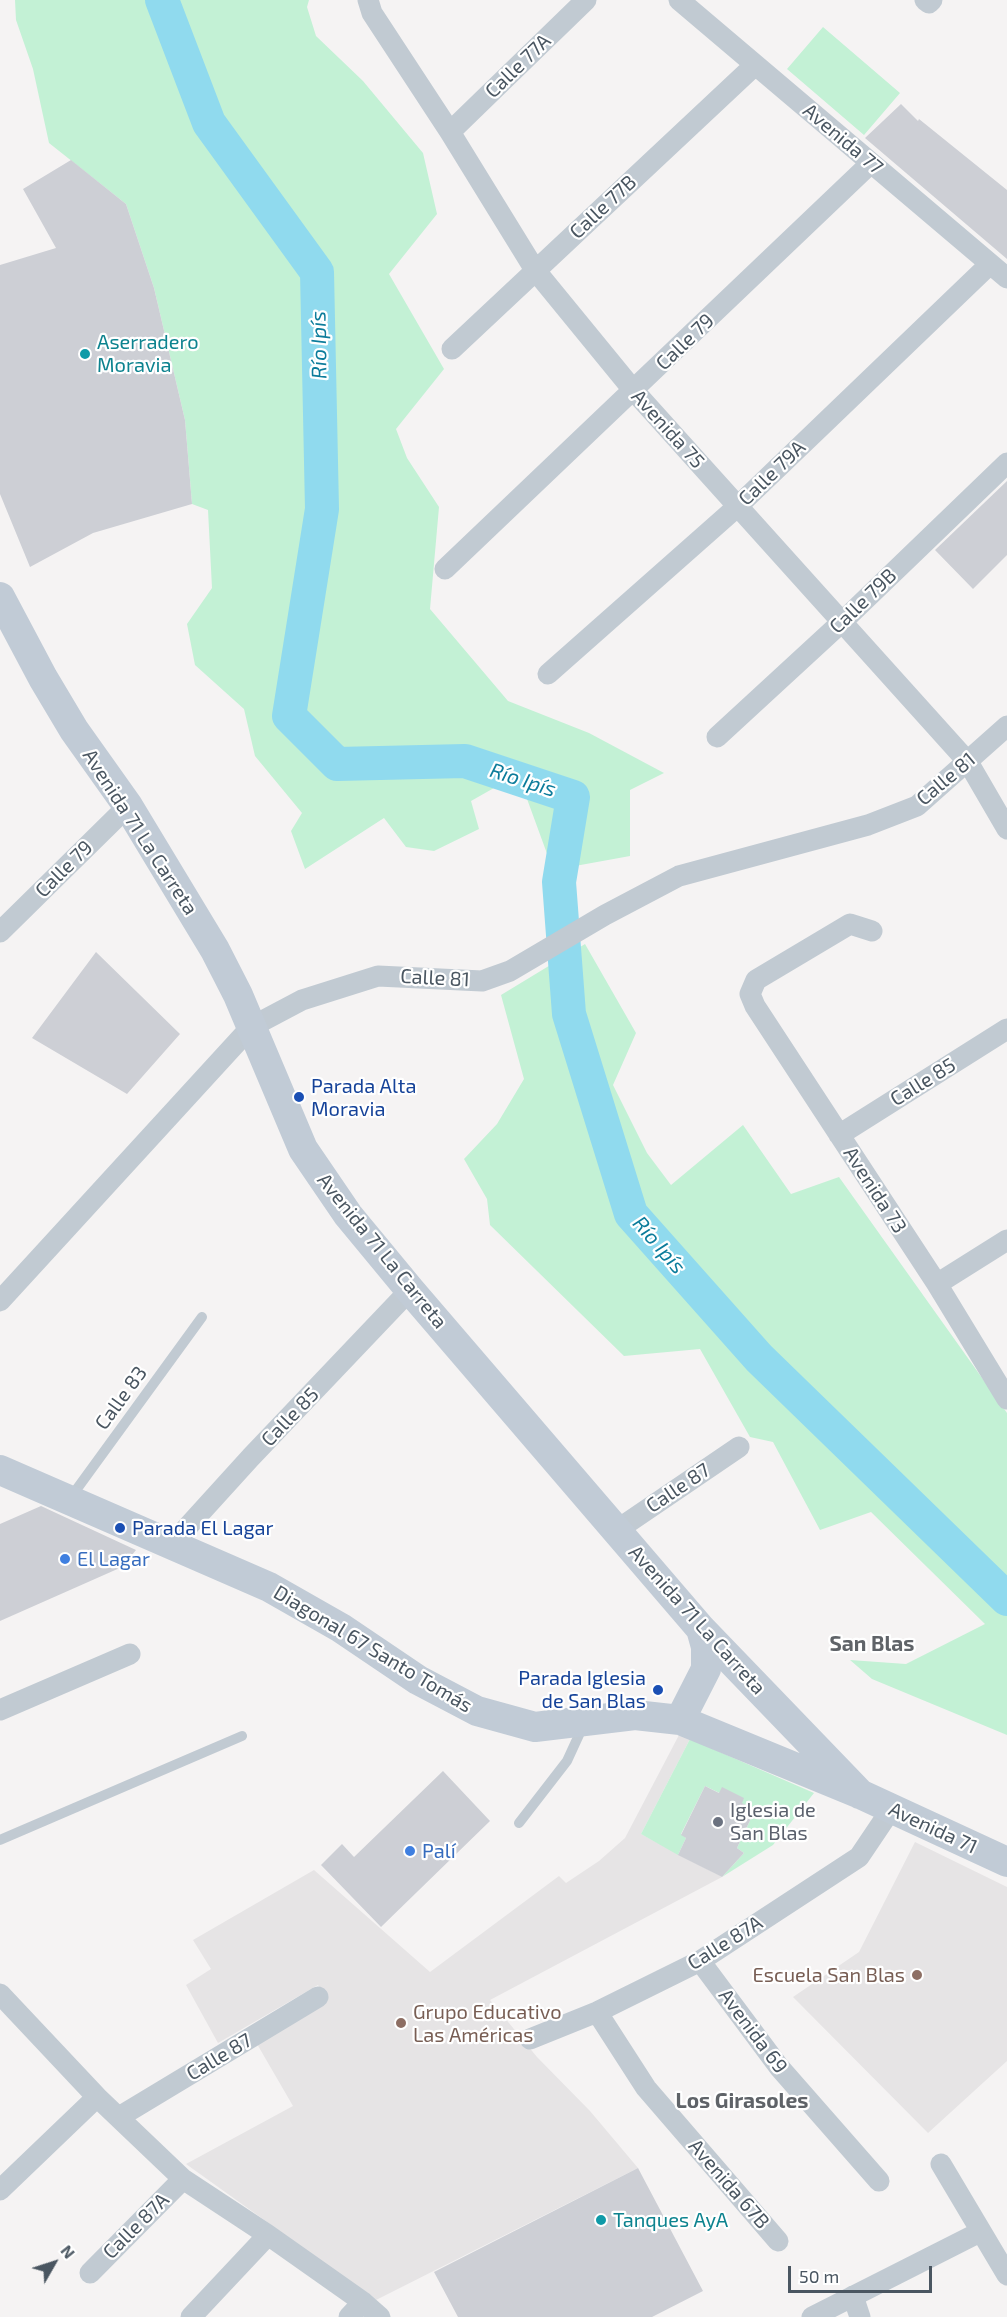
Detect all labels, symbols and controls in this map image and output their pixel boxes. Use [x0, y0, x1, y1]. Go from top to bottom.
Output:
street label: Calle 77A [480, 29, 556, 103]
street label: Avenida 77 [798, 99, 888, 179]
street label: Calle 77B [565, 170, 641, 244]
street label: Calle 79 [651, 309, 719, 375]
water label: Río Ipís [306, 311, 332, 379]
place label: Aserradero Moravia [97, 330, 199, 377]
marker: Aserradero Moravia [78, 347, 92, 361]
street label: Avenida 75 [626, 385, 710, 473]
street label: Calle 79A [734, 435, 810, 511]
street label: Calle 79B [825, 563, 901, 639]
street label: Avenida 71 La Carreta [77, 745, 203, 919]
street label: Calle 81 [912, 747, 980, 811]
water label: Río Ipís [487, 758, 559, 802]
street label: Calle 79 [30, 835, 98, 903]
street label: Calle 81 [400, 964, 470, 992]
street label: Calle 85 [886, 1053, 960, 1111]
place label: Parada Alta Moravia [311, 1074, 416, 1121]
marker: Parada Alta Moravia [292, 1090, 306, 1104]
street label: Avenida 73 [838, 1142, 912, 1238]
street label: Avenida 71 La Carreta [312, 1169, 452, 1333]
water label: Río Ipís [627, 1211, 691, 1279]
street label: Calle 83 [90, 1362, 152, 1434]
street label: Calle 85 [256, 1383, 324, 1451]
street label: Calle 87 [642, 1458, 714, 1518]
place label: Parada El Lagar [132, 1516, 274, 1540]
marker: Parada El Lagar [113, 1521, 127, 1535]
street label: Avenida 71 La Carreta [624, 1540, 770, 1700]
place label: El Lagar [77, 1547, 150, 1571]
marker: El Lagar [58, 1552, 72, 1566]
street label: Diagonal 67 Santo Tomás [269, 1580, 477, 1718]
district label: San Blas [830, 1631, 914, 1657]
place label: Parada Iglesia de San Blas [518, 1666, 646, 1713]
marker: Parada Iglesia de San Blas [651, 1683, 665, 1697]
street label: Avenida 71 [885, 1797, 981, 1859]
place label: Iglesia de San Blas [730, 1798, 816, 1845]
marker: Iglesia de San Blas [711, 1815, 725, 1829]
place label: Palí [422, 1839, 456, 1863]
marker: Palí [403, 1844, 417, 1858]
street label: Calle 87A [683, 1911, 767, 1975]
place label: Escuela San Blas [753, 1963, 905, 1987]
marker: Escuela San Blas [910, 1968, 924, 1982]
street label: Avenida 69 [713, 1984, 793, 2078]
place label: Grupo Educativo Las Américas [413, 2000, 562, 2047]
marker: Grupo Educativo Las Américas [394, 2016, 408, 2030]
street label: Calle 87 [182, 2028, 256, 2086]
district label: Los Girasoles [675, 2088, 809, 2114]
street label: Avenida 67B [684, 2134, 774, 2234]
street label: Calle 87A [98, 2188, 174, 2264]
place label: Tanques AyA [613, 2208, 728, 2232]
marker: Tanques AyA [594, 2213, 608, 2227]
north arrow [24, 2233, 84, 2293]
text: N [57, 2241, 79, 2262]
scale bar [791, 2254, 935, 2292]
text: 50 m [799, 2265, 839, 2287]

